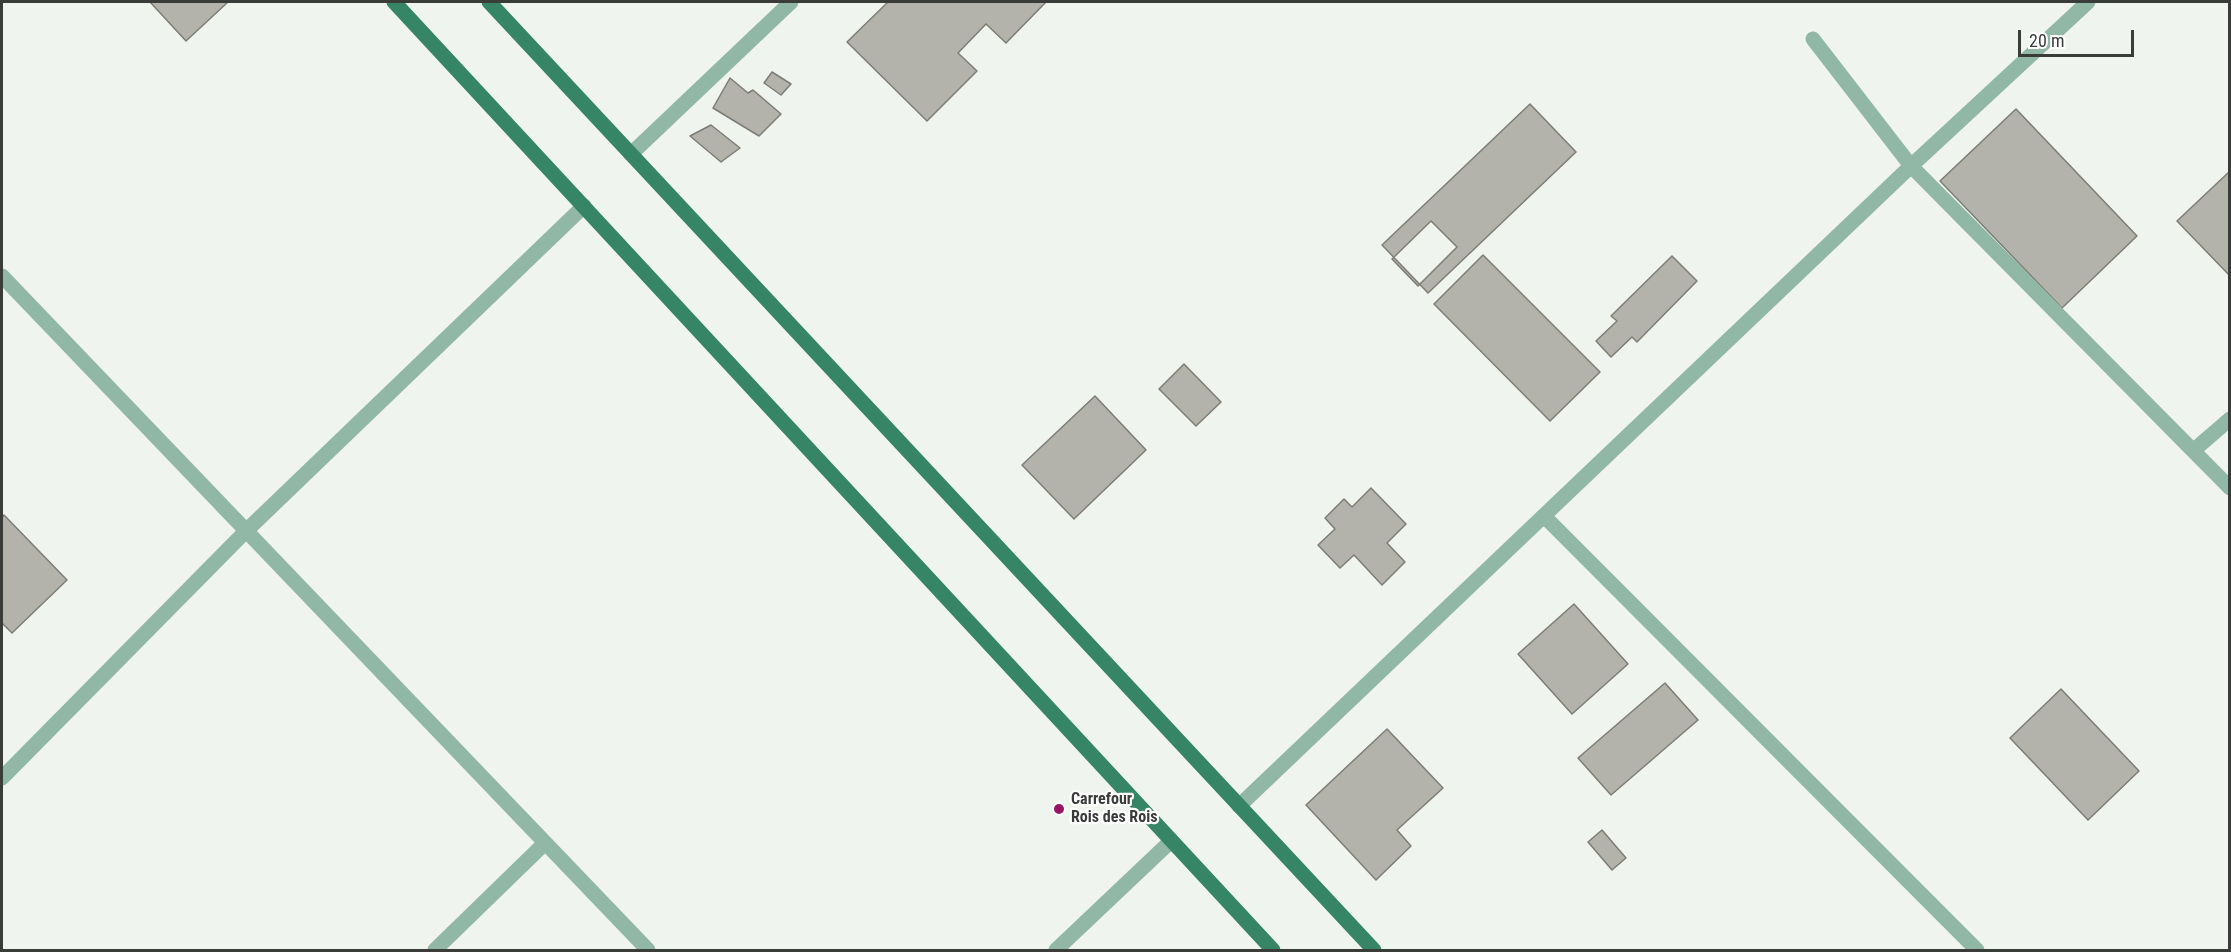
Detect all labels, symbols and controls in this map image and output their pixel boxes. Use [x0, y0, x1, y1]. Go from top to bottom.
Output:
scale bar [2021, 18, 2136, 56]
text: 20 m [2029, 30, 2064, 51]
place label: Carrefour Rois des Rois [1071, 790, 1157, 828]
marker: Carrefour Rois des Rois [1052, 802, 1066, 816]

